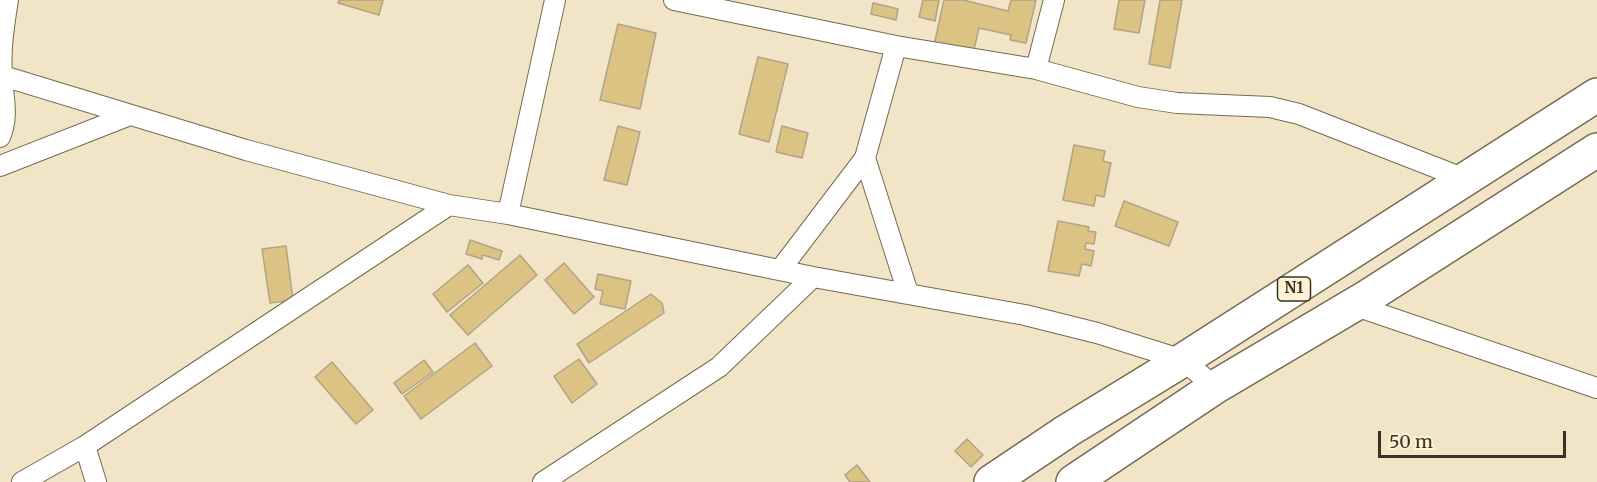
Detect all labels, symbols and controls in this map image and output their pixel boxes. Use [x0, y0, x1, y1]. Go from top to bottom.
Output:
road number: N1 [1278, 277, 1310, 301]
scale bar [1381, 419, 1568, 457]
text: 50 m [1389, 430, 1433, 453]

